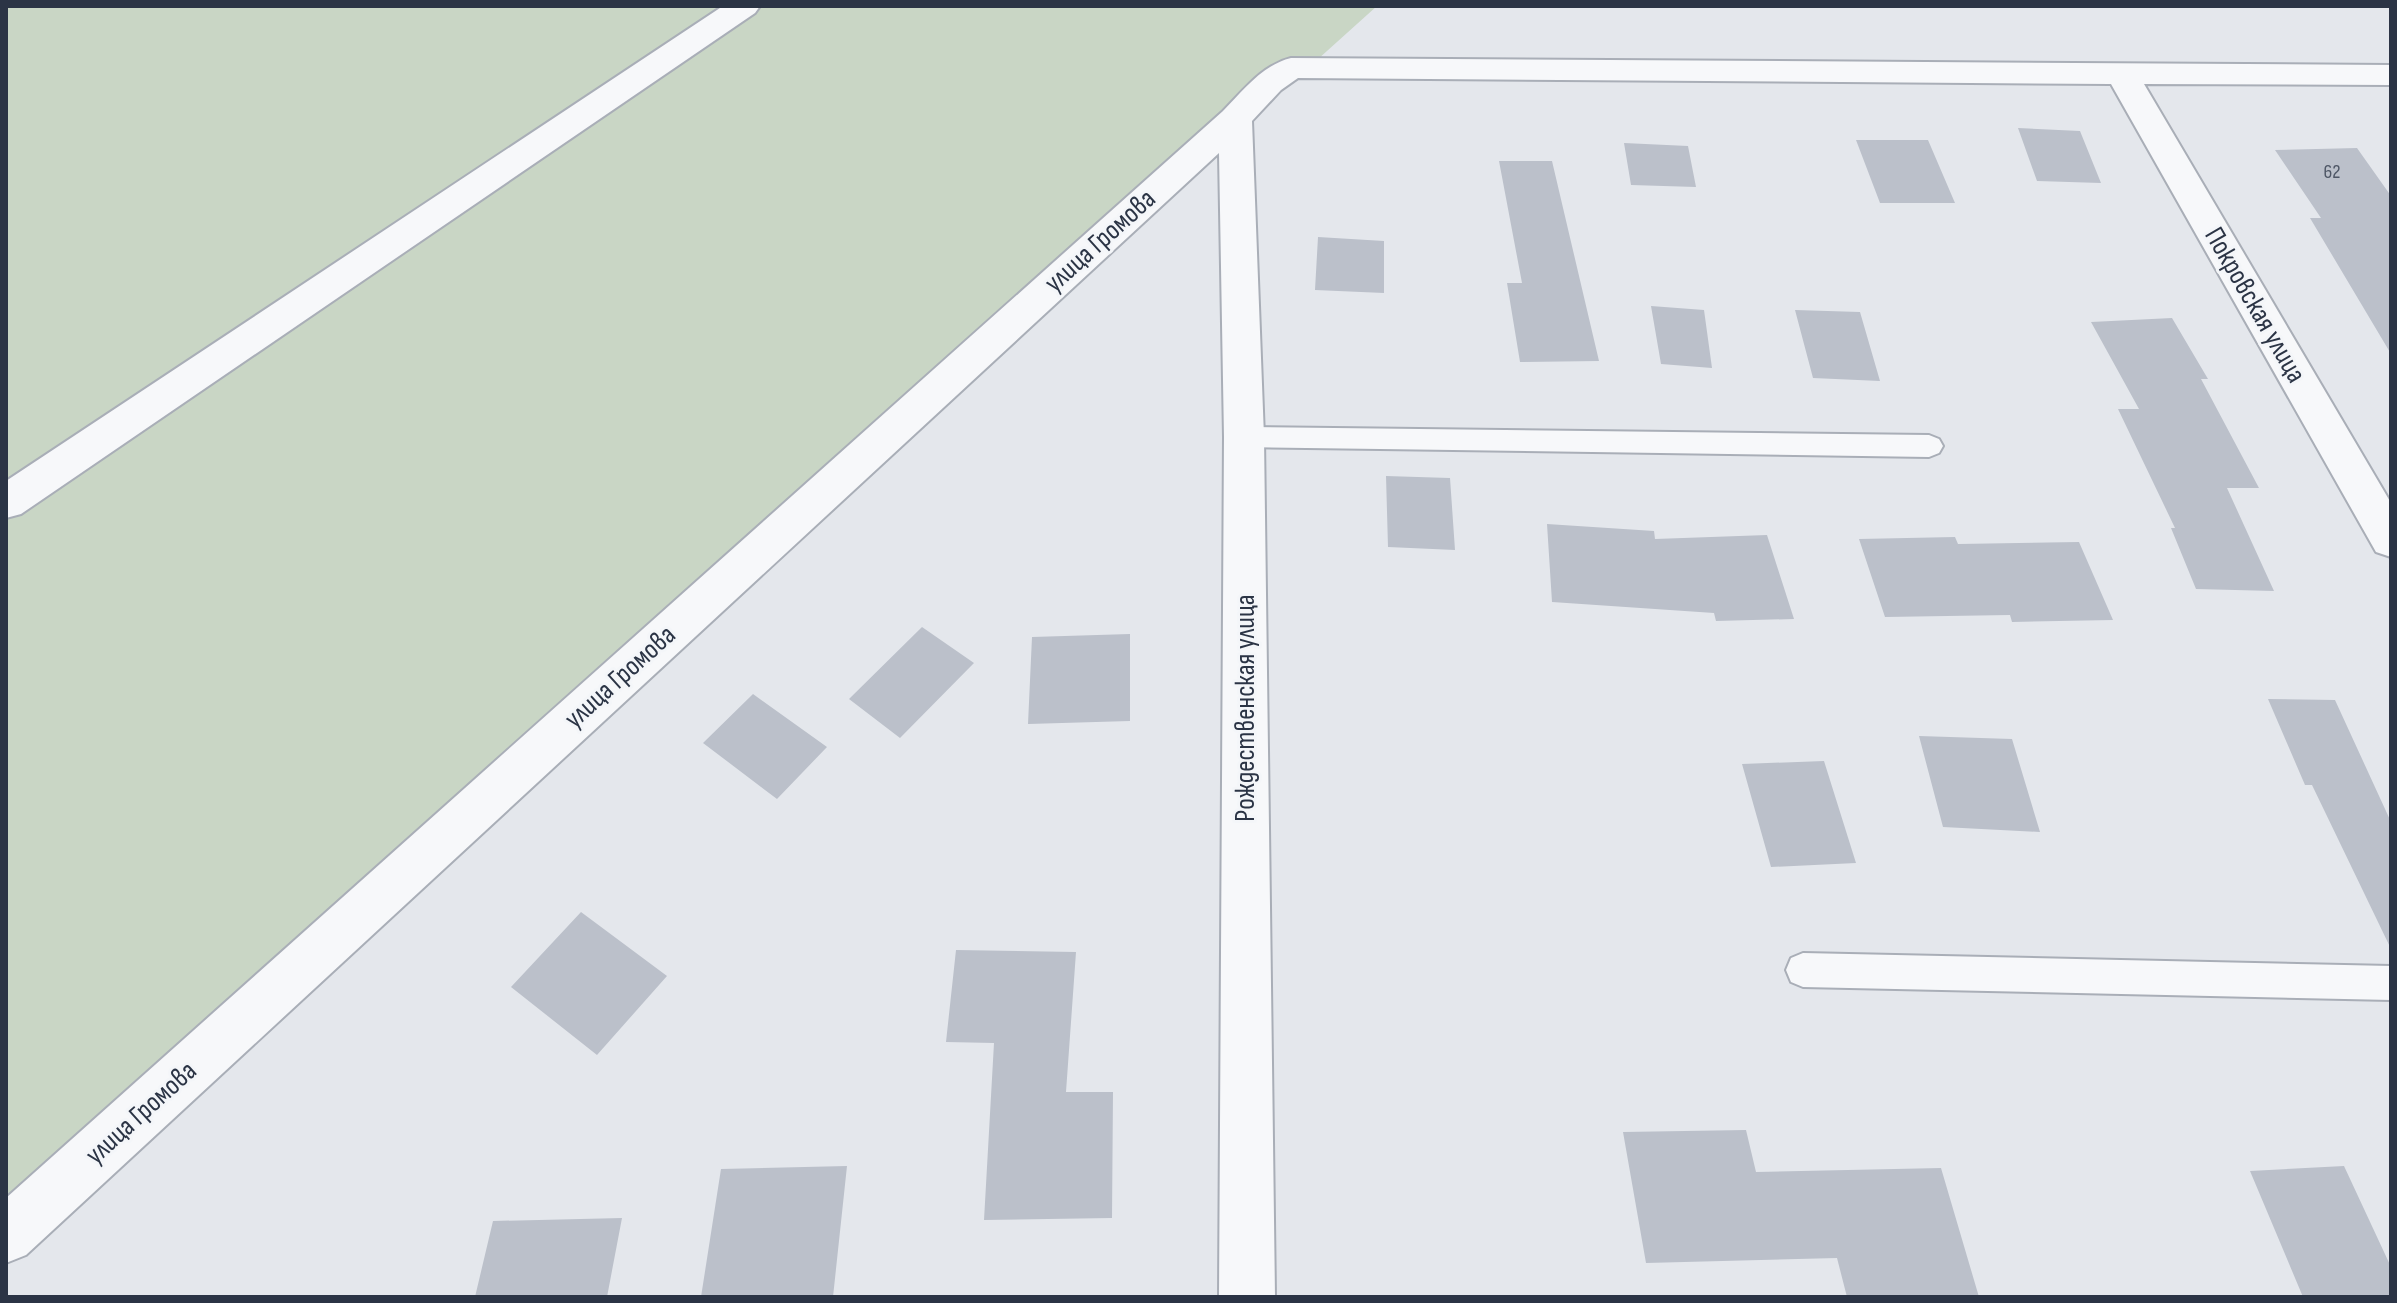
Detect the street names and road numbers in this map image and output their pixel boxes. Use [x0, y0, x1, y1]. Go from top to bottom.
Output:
street label: улица Громова [1038, 183, 1162, 299]
street label: Покровская улица [2197, 222, 2313, 388]
street label: Рождественская улица [1229, 594, 1262, 822]
street label: улица Громова [558, 619, 682, 735]
street label: улица Громова [79, 1055, 203, 1171]

